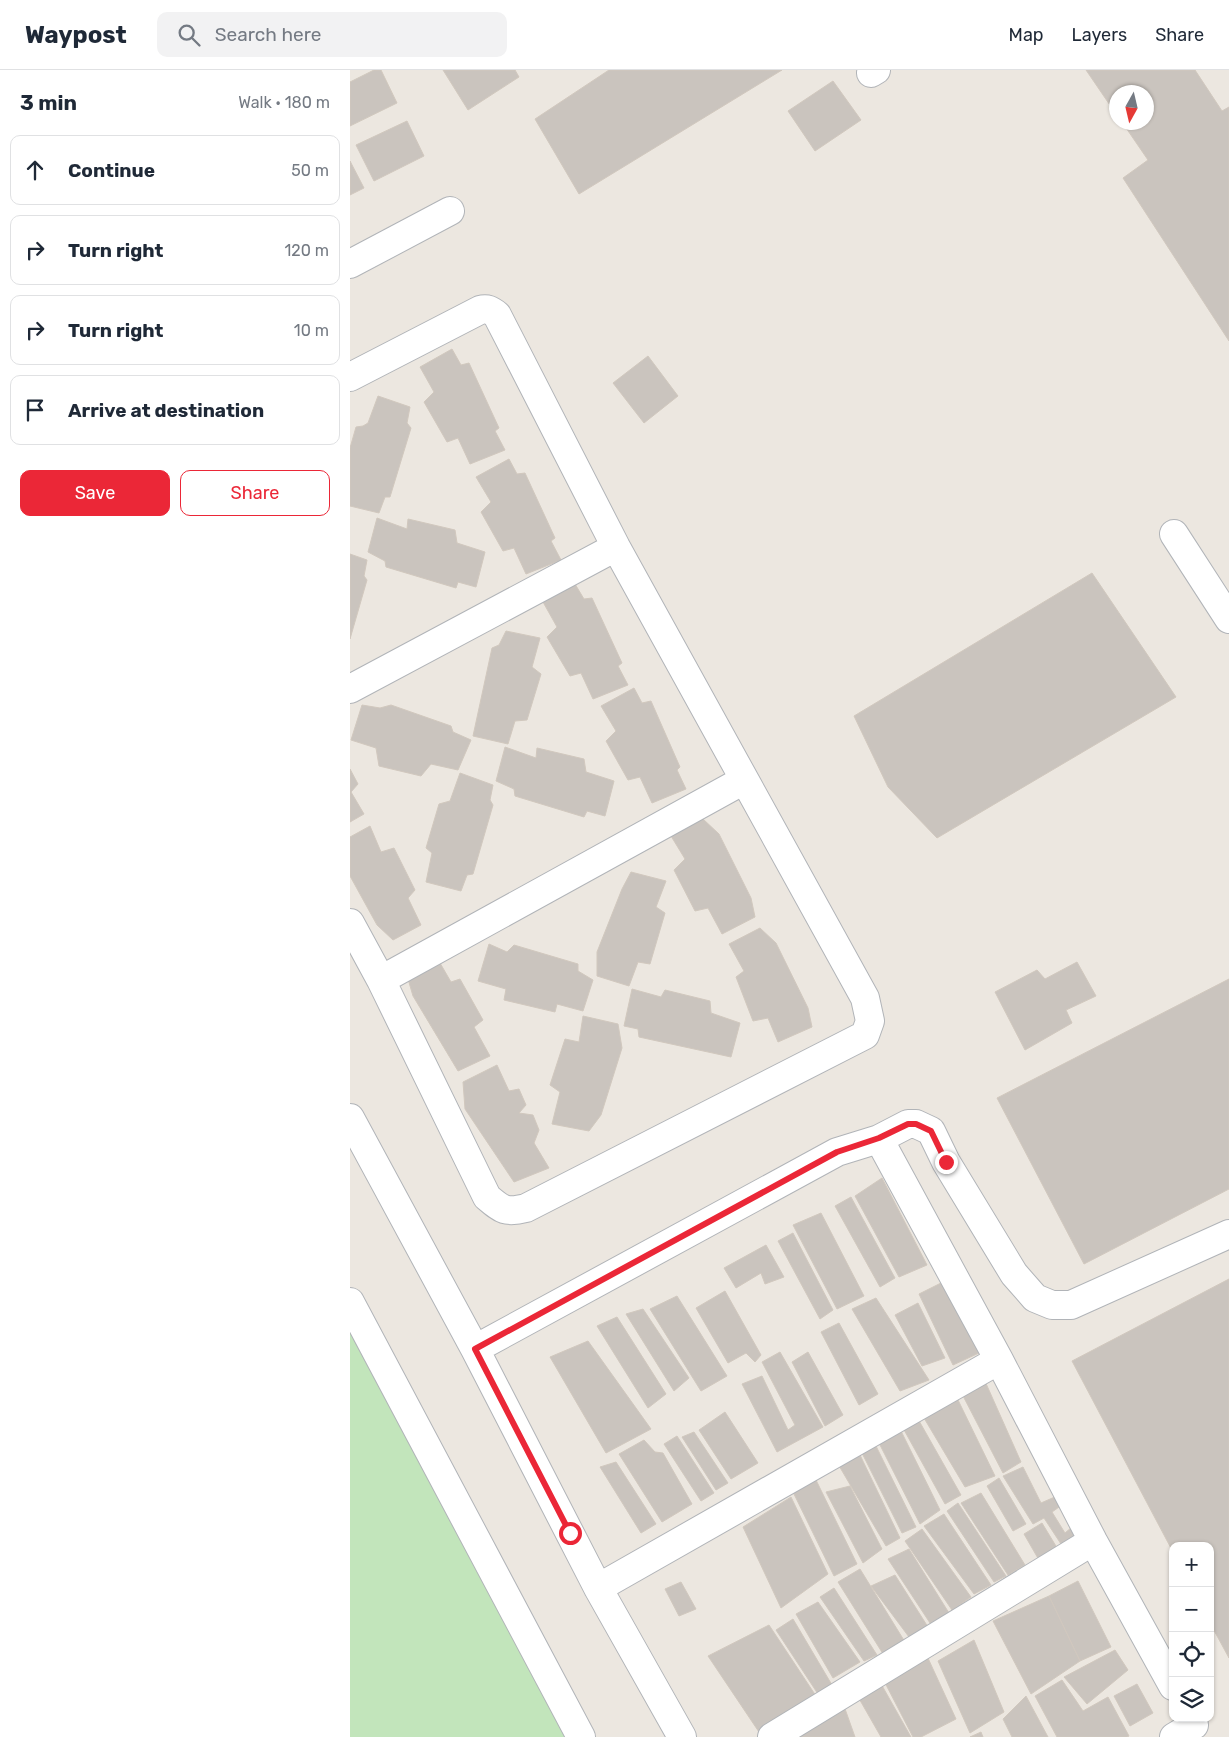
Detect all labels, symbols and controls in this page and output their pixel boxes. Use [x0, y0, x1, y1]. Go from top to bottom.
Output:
search box [157, 12, 507, 57]
text: Waypost [25, 21, 127, 49]
icon: search [175, 21, 203, 49]
text: Search here [215, 23, 321, 46]
text: Map [1009, 24, 1044, 46]
text: Layers [1072, 24, 1127, 46]
text: Share [1155, 24, 1204, 46]
north arrow [1109, 85, 1154, 130]
text: 3 min [20, 90, 77, 115]
text: Walk · 180 m [238, 93, 330, 112]
icon: ahead [21, 156, 49, 184]
text: Continue [68, 159, 155, 182]
text: 50 m [291, 161, 329, 180]
icon: right [21, 236, 49, 264]
text: Turn right [68, 239, 163, 262]
text: 120 m [284, 241, 329, 260]
icon: right [21, 316, 49, 344]
text: Turn right [68, 319, 163, 342]
text: 10 m [294, 321, 329, 340]
icon: arrive [21, 396, 49, 424]
text: Arrive at destination [68, 399, 264, 422]
button: Save [20, 470, 170, 516]
button: Share [180, 470, 330, 516]
route end [935, 1151, 958, 1174]
route start [559, 1522, 582, 1545]
map controls [1169, 1542, 1214, 1722]
button: + [1169, 1542, 1214, 1587]
button: − [1169, 1587, 1214, 1632]
button: locate [1169, 1632, 1214, 1677]
button: layers [1169, 1677, 1214, 1722]

